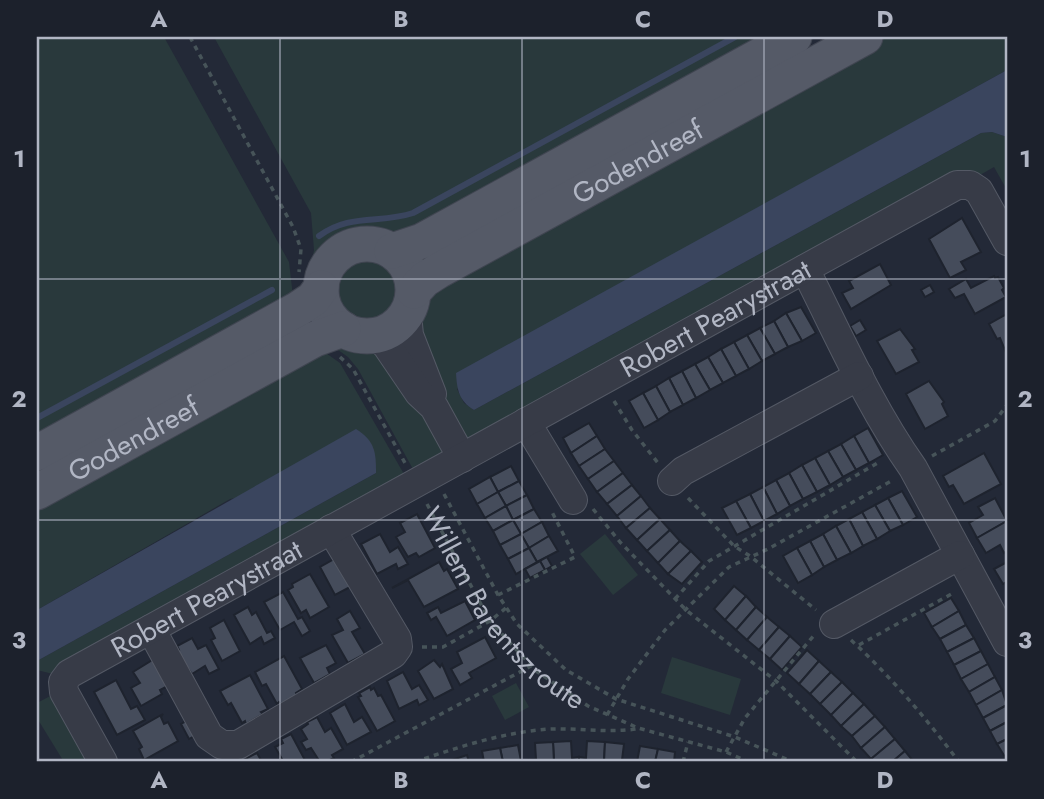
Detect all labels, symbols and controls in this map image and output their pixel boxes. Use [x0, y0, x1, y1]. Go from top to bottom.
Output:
text: A [150, 2, 168, 36]
text: B [393, 2, 409, 36]
text: C [635, 2, 651, 36]
text: D [877, 2, 894, 36]
street label: Godendreef [564, 109, 711, 214]
text: 1 [13, 142, 25, 176]
text: 1 [1019, 142, 1031, 176]
street label: Robert Pearystraat [612, 249, 819, 387]
text: 2 [11, 382, 27, 416]
text: 2 [1017, 382, 1033, 416]
street label: Godendreef [60, 386, 207, 492]
street label: Willem Barentszroute [411, 499, 594, 719]
street label: Robert Pearystraat [103, 529, 310, 668]
text: 3 [12, 623, 26, 657]
text: 3 [1018, 623, 1032, 657]
text: A [150, 763, 168, 797]
text: B [393, 763, 409, 797]
text: C [635, 763, 651, 797]
text: D [877, 763, 894, 797]

